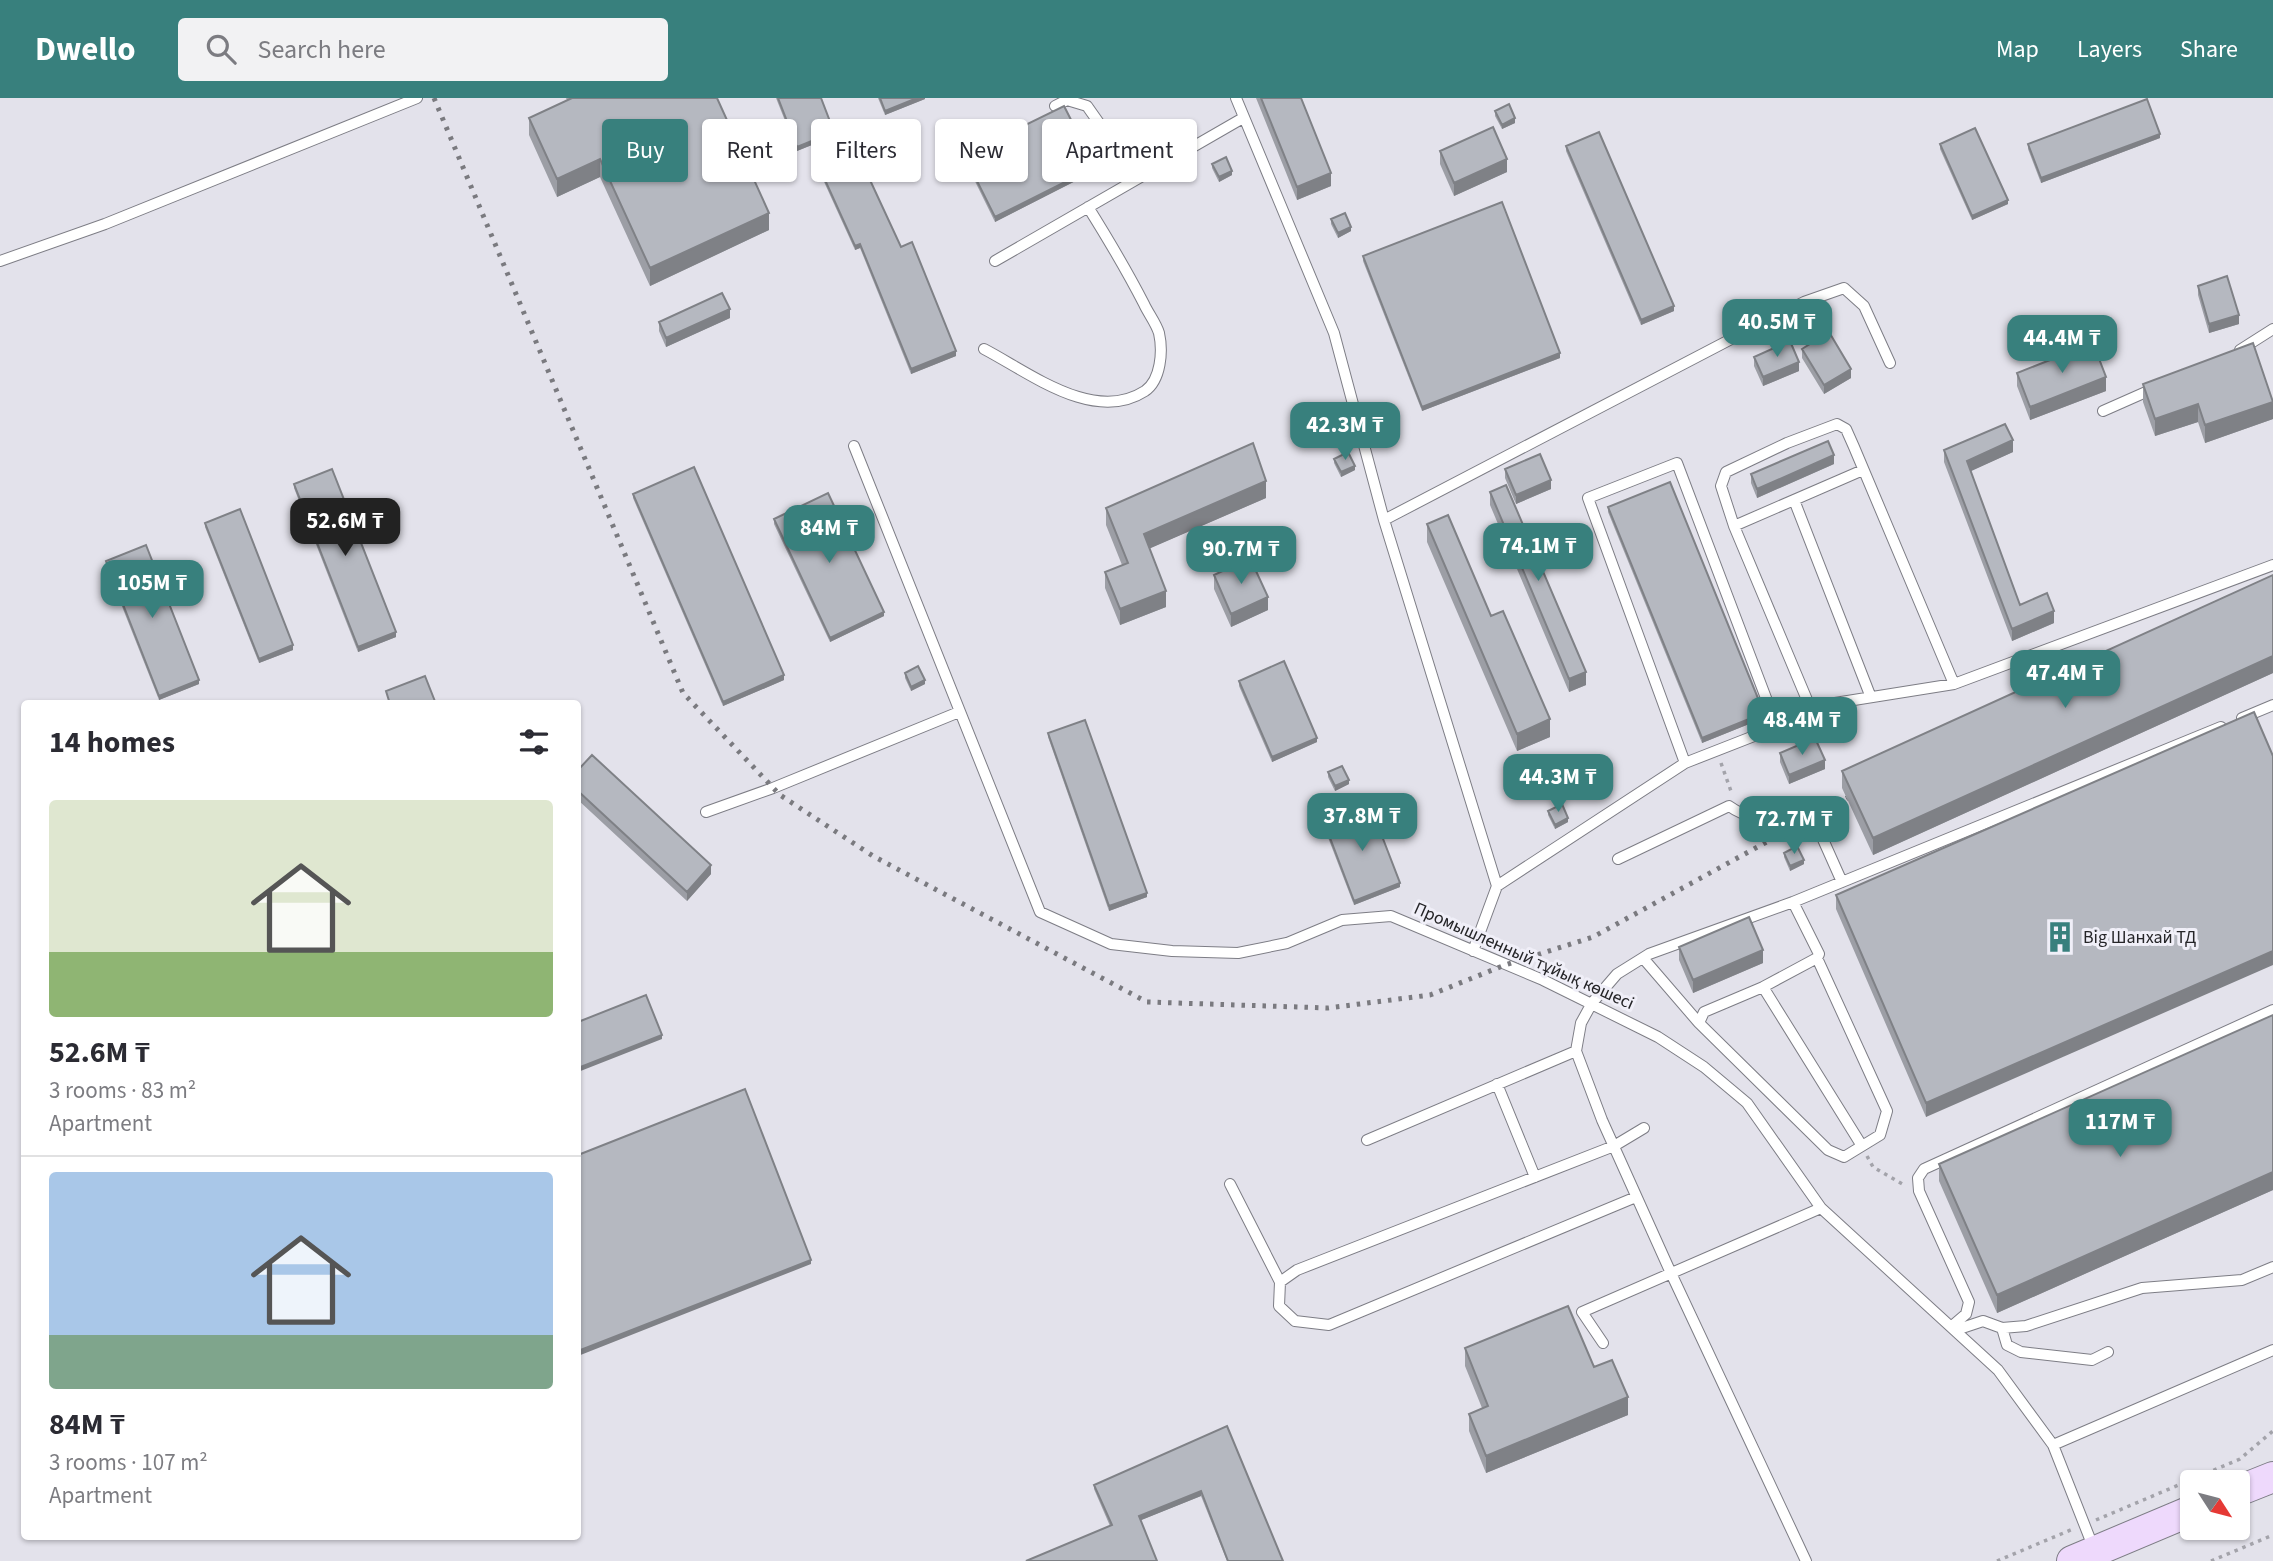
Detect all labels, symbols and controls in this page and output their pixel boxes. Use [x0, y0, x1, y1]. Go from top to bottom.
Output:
search box [178, 18, 668, 81]
text: Dwello [35, 26, 136, 73]
icon: search [202, 30, 240, 68]
text: Search here [258, 31, 386, 68]
text: Map [1996, 32, 2039, 67]
text: Layers [2077, 32, 2142, 67]
text: Share [2180, 32, 2238, 67]
chip: Buy [602, 119, 688, 182]
chip: Rent [702, 119, 797, 182]
chip: Filters [811, 119, 921, 182]
chip: New [935, 119, 1028, 182]
chip: Apartment [1042, 119, 1197, 182]
pin: 40.5M ₸ [1712, 300, 1842, 359]
text: 40.5M ₸ [1738, 305, 1816, 338]
pin: 44.4M ₸ [1997, 316, 2127, 375]
text: 44.4M ₸ [2023, 321, 2101, 354]
pin: 42.3M ₸ [1280, 402, 1410, 462]
text: 42.3M ₸ [1306, 408, 1384, 441]
pin: 52.6M ₸ [280, 498, 410, 558]
text: 52.6M ₸ [306, 504, 384, 537]
pin: 84M ₸ [780, 505, 878, 565]
text: 84M ₸ [800, 511, 858, 544]
pin: 74.1M ₸ [1473, 524, 1603, 583]
pin: 90.7M ₸ [1176, 526, 1306, 586]
text: 74.1M ₸ [1499, 529, 1577, 562]
text: 90.7M ₸ [1202, 532, 1280, 565]
pin: 105M ₸ [95, 560, 209, 620]
text: 105M ₸ [117, 566, 187, 599]
pin: 47.4M ₸ [2000, 650, 2130, 710]
text: 47.4M ₸ [2026, 656, 2104, 689]
pin: 48.4M ₸ [1737, 698, 1867, 757]
text: 48.4M ₸ [1763, 703, 1841, 736]
text: 14 homes [49, 721, 175, 764]
icon: filters [515, 723, 553, 761]
pin: 44.3M ₸ [1493, 754, 1623, 814]
text: 44.3M ₸ [1519, 760, 1597, 793]
pin: 37.8M ₸ [1297, 794, 1427, 853]
pin: 72.7M ₸ [1729, 796, 1859, 856]
text: 37.8M ₸ [1323, 799, 1401, 832]
text: 72.7M ₸ [1755, 802, 1833, 835]
icon: home [238, 845, 364, 971]
street label: Промышленный тұйық көшесі [1410, 896, 1638, 1016]
building icon: Big Шанхай ТД [2043, 920, 2077, 954]
place label: Big Шанхай ТД [2083, 925, 2197, 950]
text: 52.6M ₸ [49, 1031, 150, 1074]
text: 3 rooms · 83 m² [49, 1074, 196, 1107]
pin: 117M ₸ [2063, 1100, 2177, 1159]
text: 117M ₸ [2085, 1105, 2155, 1138]
text: Apartment [49, 1107, 152, 1140]
icon: home [238, 1217, 364, 1343]
text: 84M ₸ [49, 1403, 125, 1446]
text: 3 rooms · 107 m² [49, 1446, 208, 1479]
north arrow [2180, 1470, 2250, 1540]
map controls [2180, 1470, 2250, 1540]
text: Apartment [49, 1479, 152, 1512]

